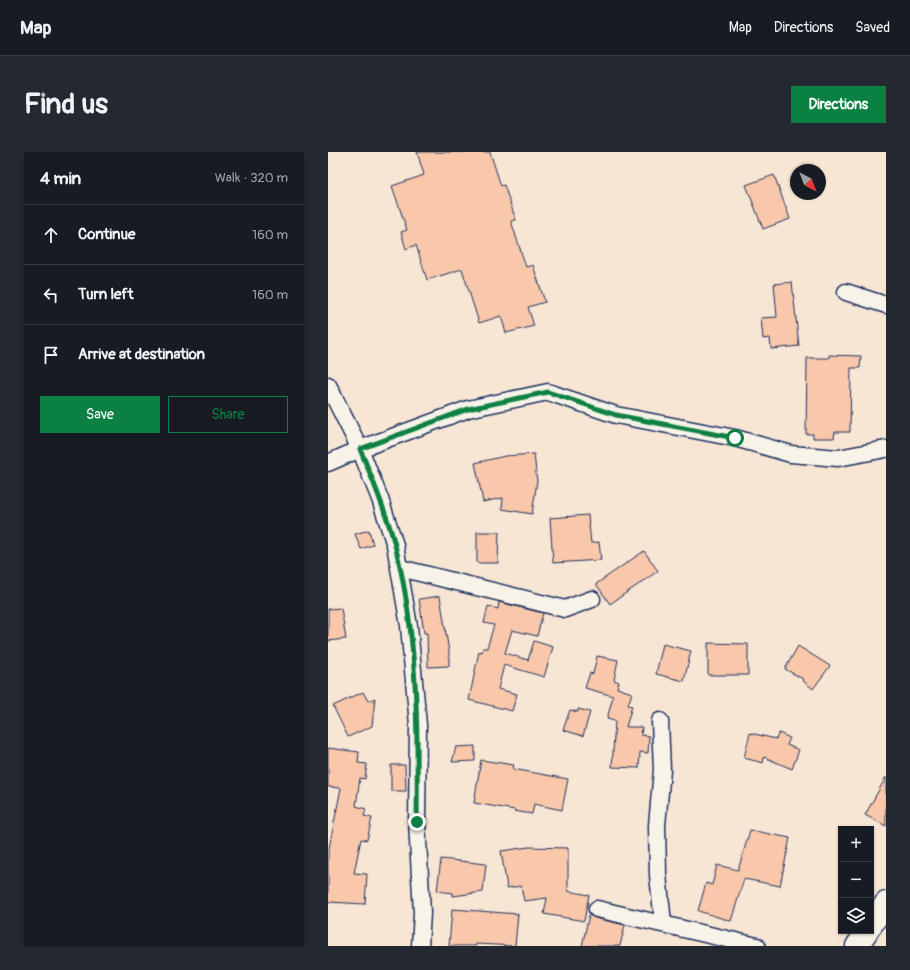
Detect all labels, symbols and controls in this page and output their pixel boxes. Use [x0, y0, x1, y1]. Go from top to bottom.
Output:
text: Map [20, 16, 51, 40]
text: Map [729, 19, 752, 36]
text: Directions [774, 19, 833, 36]
text: Saved [855, 19, 890, 36]
button: Directions [791, 86, 886, 123]
text: Find us [24, 87, 108, 122]
north arrow [790, 164, 826, 200]
text: 4 min [40, 168, 81, 189]
text: Walk · 320 m [215, 170, 288, 186]
icon: ahead [40, 224, 62, 246]
text: Continue [78, 225, 136, 244]
text: 160 m [252, 227, 288, 243]
icon: left [40, 284, 62, 306]
text: Turn left [78, 285, 134, 304]
text: 160 m [252, 287, 288, 303]
icon: arrive [40, 344, 62, 366]
text: Arrive at destination [78, 345, 205, 364]
button: Save [40, 396, 160, 433]
button: Share [168, 396, 288, 433]
route start [726, 429, 744, 447]
route end [408, 813, 426, 831]
map controls [838, 826, 874, 934]
button: + [838, 826, 874, 862]
button: − [838, 862, 874, 898]
button: layers [838, 898, 874, 934]

